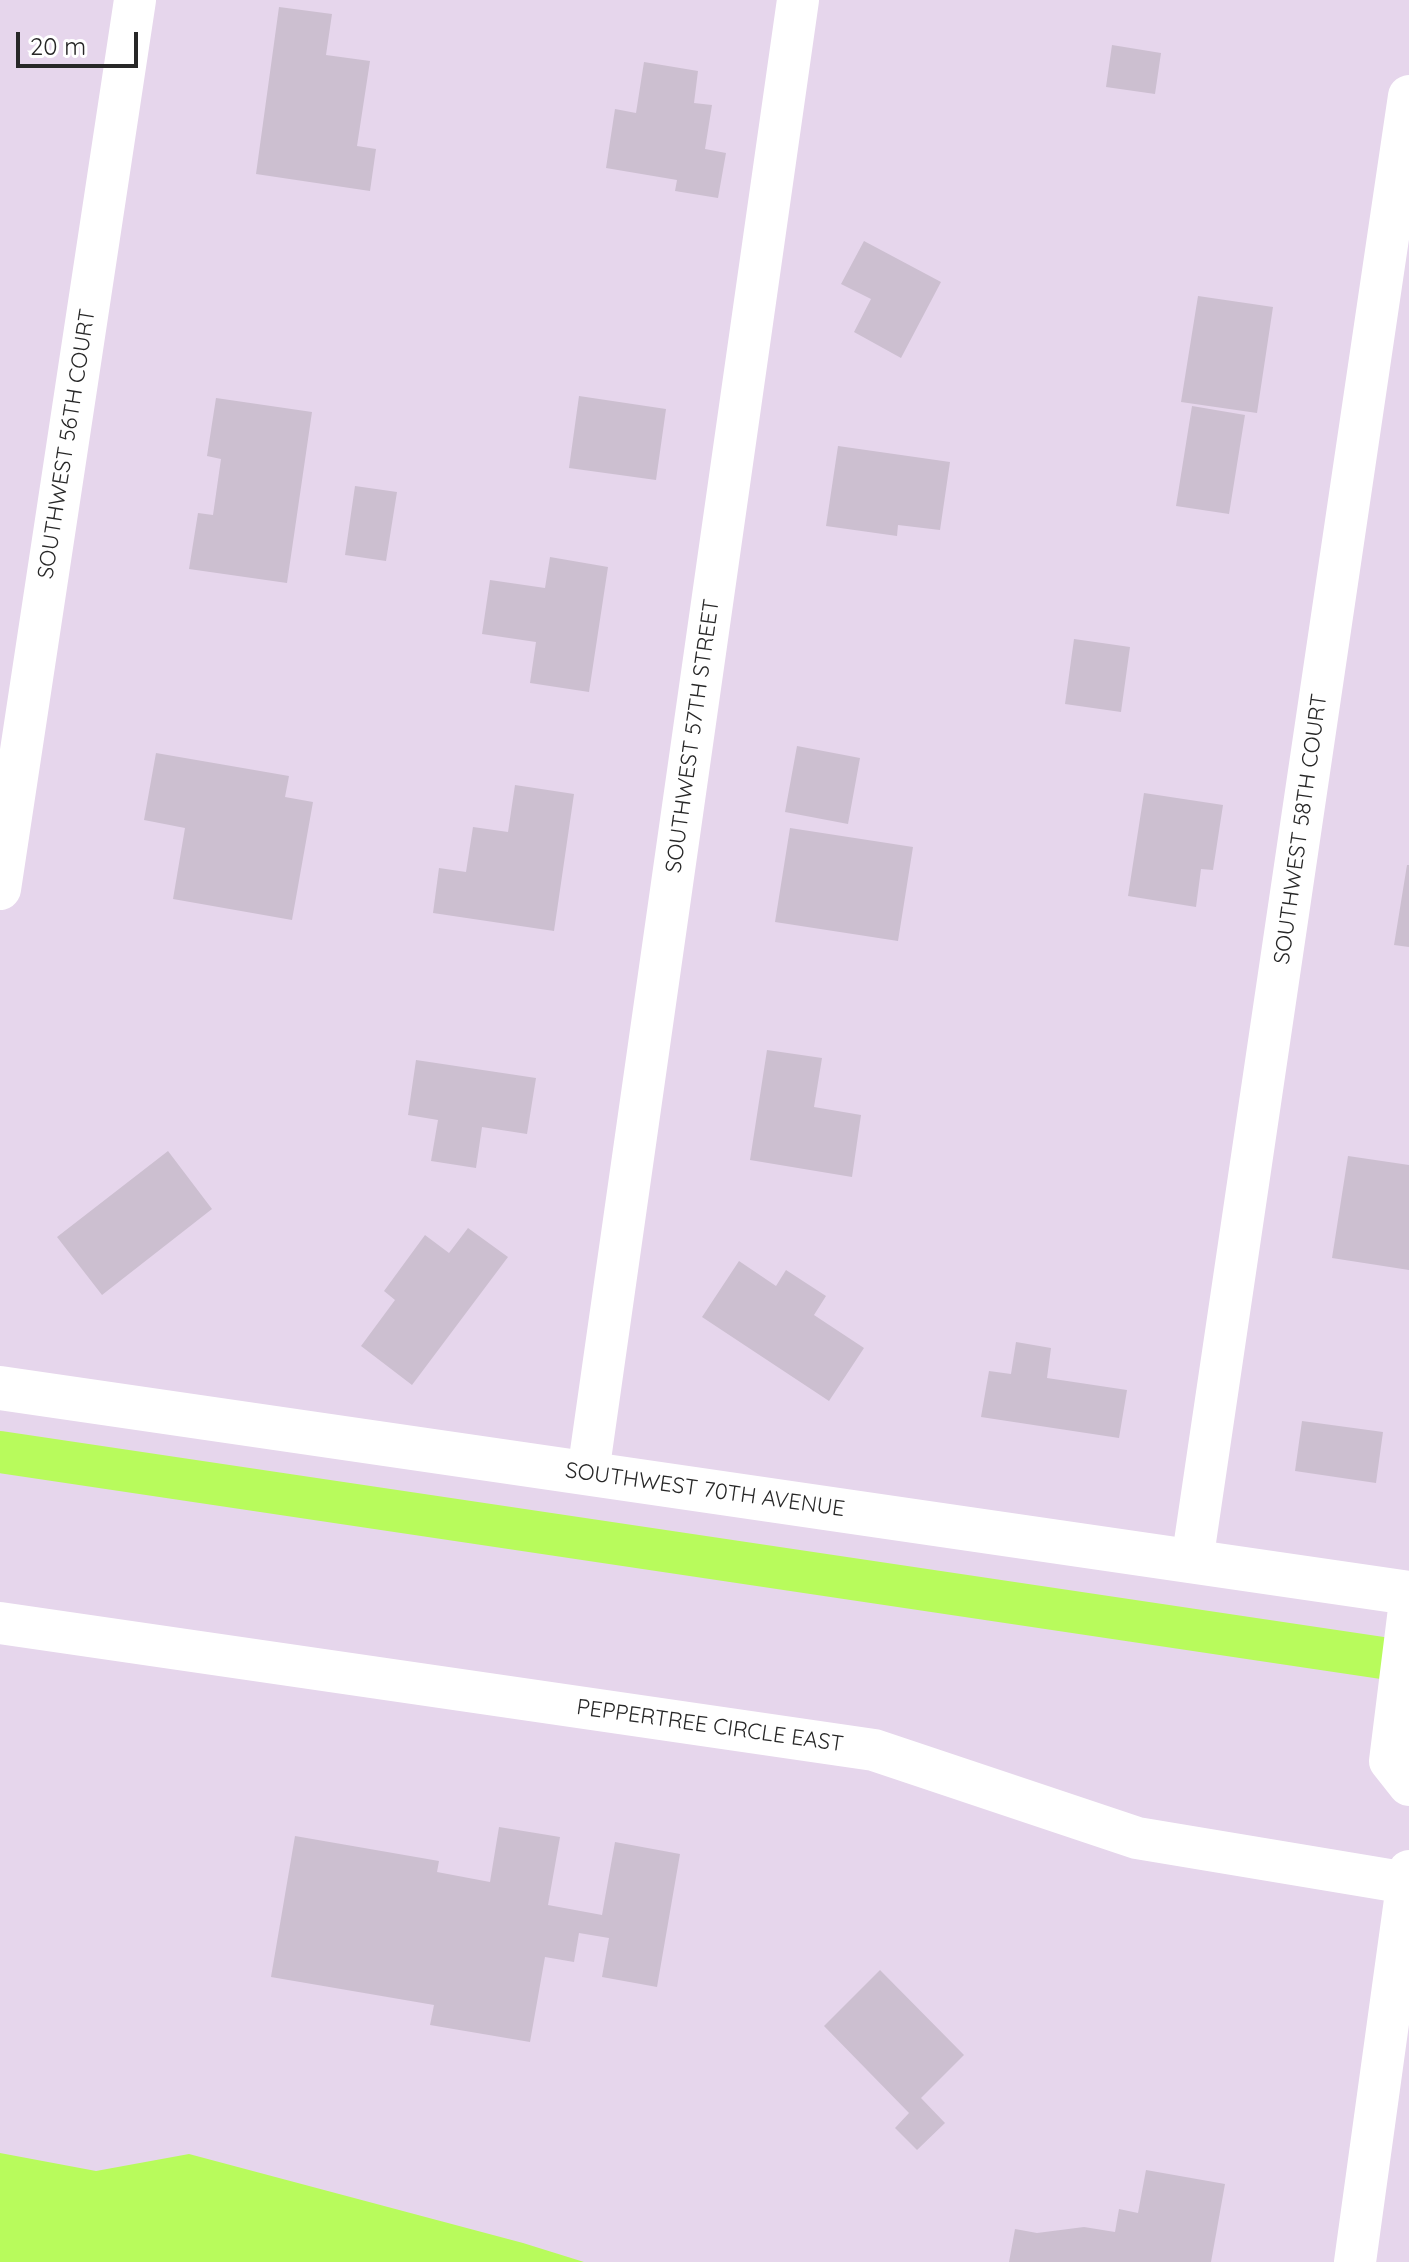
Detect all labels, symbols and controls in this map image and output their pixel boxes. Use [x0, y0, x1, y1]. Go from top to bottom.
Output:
scale bar [20, 16, 142, 66]
text: 20 m [30, 31, 86, 61]
street label: SOUTHWEST 56TH COURT [33, 307, 101, 581]
street label: SOUTHWEST 57TH STREET [661, 597, 725, 875]
street label: SOUTHWEST 58TH COURT [1269, 692, 1333, 966]
street label: SOUTHWEST 70TH AVENUE [564, 1457, 846, 1523]
street label: PEPPERTREE CIRCLE EAST [575, 1694, 845, 1758]

